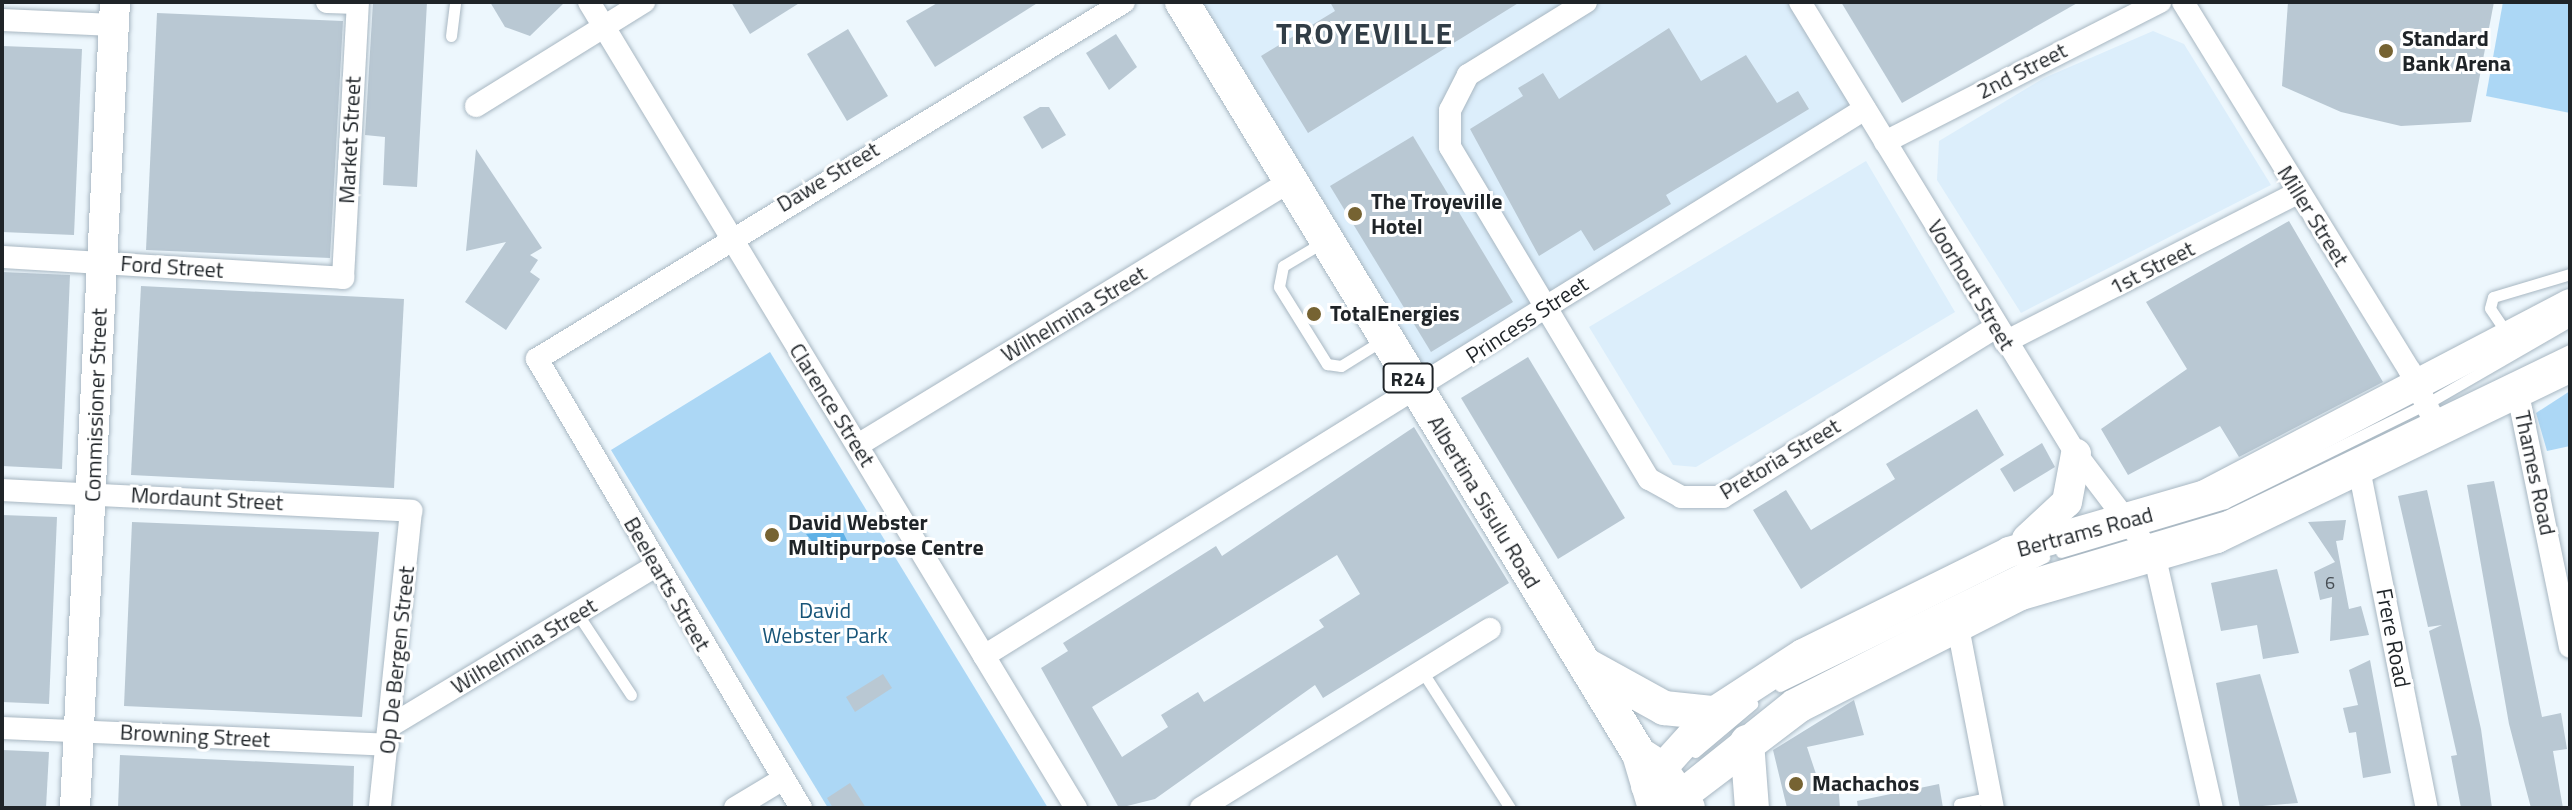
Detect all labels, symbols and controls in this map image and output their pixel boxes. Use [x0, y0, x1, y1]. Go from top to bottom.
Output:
district label: TROYEVILLE [1276, 15, 1454, 51]
place label: Standard Bank Arena [2402, 25, 2511, 76]
street label: 2nd Street [1973, 37, 2071, 105]
marker: Standard Bank Arena [2377, 42, 2395, 60]
street label: Market Street [333, 76, 367, 204]
street label: Dawe Street [772, 136, 884, 218]
street label: Miller Street [2272, 161, 2354, 271]
place label: The Troyeville Hotel [1371, 188, 1503, 240]
marker: The Troyeville Hotel [1346, 205, 1364, 223]
street label: Voorhout Street [1922, 215, 2020, 355]
street label: 1st Street [2105, 235, 2199, 301]
street label: Ford Street [120, 250, 224, 284]
street label: Wilhelmina Street [996, 260, 1152, 368]
street label: Princess Street [1461, 271, 1593, 369]
place label: TotalEnergies [1330, 301, 1460, 327]
marker: TotalEnergies [1305, 305, 1323, 323]
street label: Commissioner Street [79, 308, 113, 502]
street label: Clarence Street [784, 338, 880, 472]
road number: R24 [1382, 362, 1434, 394]
street label: Thames Road [2509, 408, 2561, 538]
street label: Albertina Sisulu Road [1422, 411, 1546, 593]
street label: Pretoria Street [1715, 413, 1845, 505]
street label: Mordaunt Street [130, 482, 284, 516]
street label: Bertrams Road [2014, 501, 2156, 563]
place label: David Webster Multipurpose Centre [788, 509, 984, 560]
street label: Beelearts Street [618, 512, 716, 656]
marker: David Webster Multipurpose Centre [763, 526, 781, 544]
street label: Op De Bergen Street [374, 565, 420, 755]
house number: 6 [2325, 572, 2335, 594]
street label: Frere Road [2370, 586, 2416, 690]
street label: Wilhelmina Street [446, 592, 602, 700]
park label: David Webster Park [762, 597, 888, 648]
street label: Browning Street [119, 719, 271, 753]
place label: Machachos [1812, 771, 1919, 797]
marker: Machachos [1787, 775, 1805, 793]

